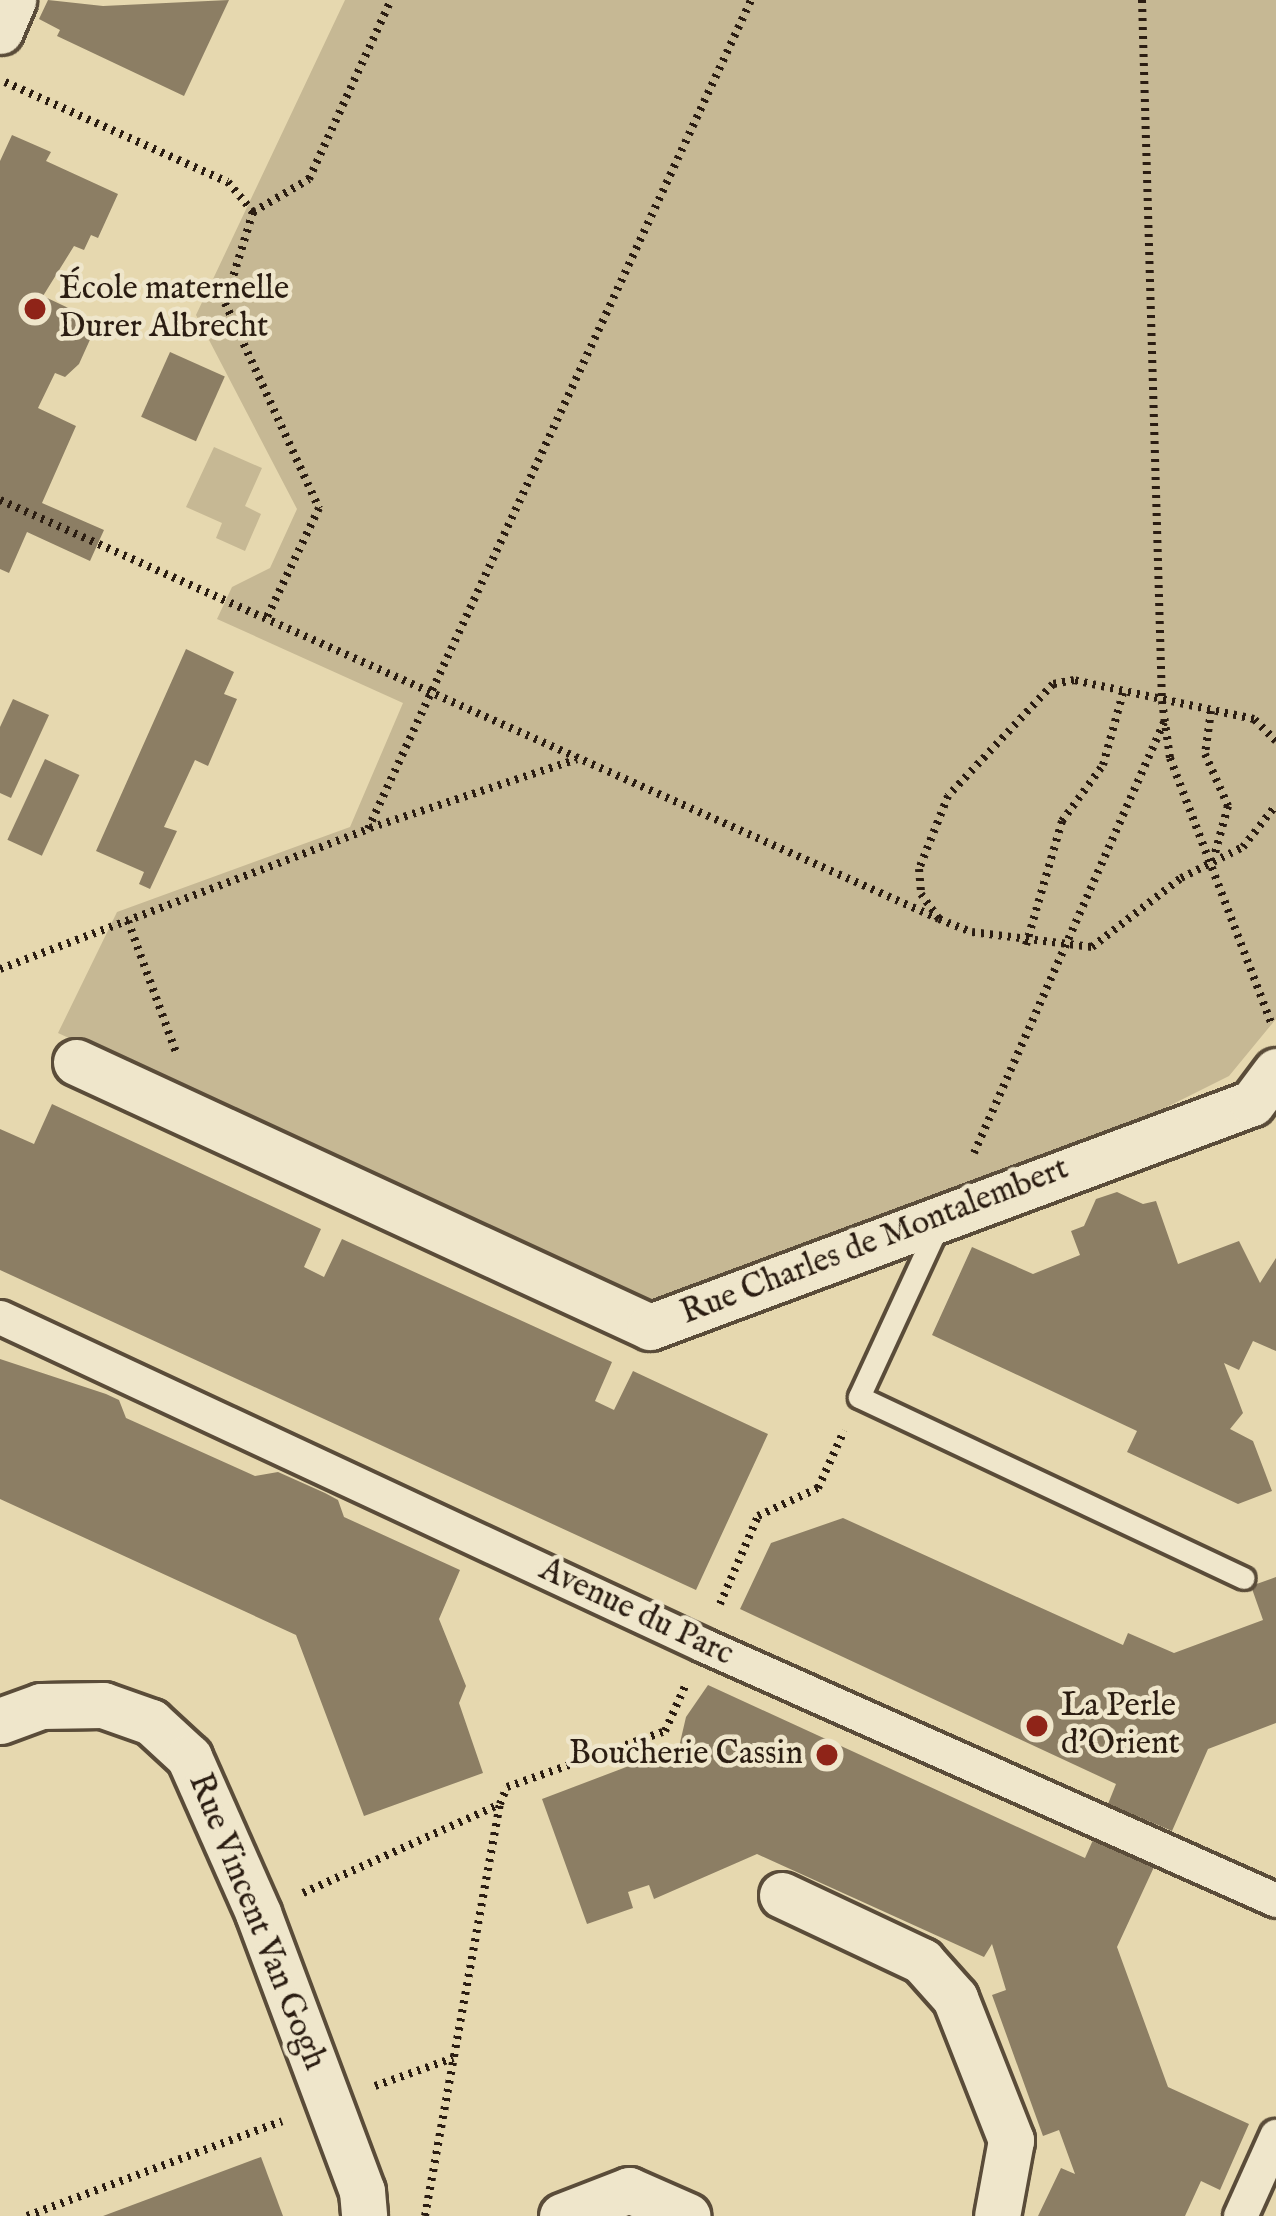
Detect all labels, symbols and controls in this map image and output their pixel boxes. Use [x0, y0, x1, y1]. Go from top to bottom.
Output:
place label: École maternelle Durer Albrecht [59, 270, 289, 348]
marker: École maternelle Durer Albrecht [22, 296, 48, 322]
street label: Rue Charles de Montalembert [676, 1150, 1074, 1334]
street label: Avenue du Parc [533, 1551, 739, 1675]
place label: La Perle d'Orient [1061, 1687, 1180, 1765]
marker: La Perle d'Orient [1024, 1713, 1050, 1739]
place label: Boucherie Cassin [569, 1735, 803, 1775]
marker: Boucherie Cassin [814, 1742, 840, 1768]
street label: Rue Vincent Van Gogh [179, 1768, 333, 2076]

